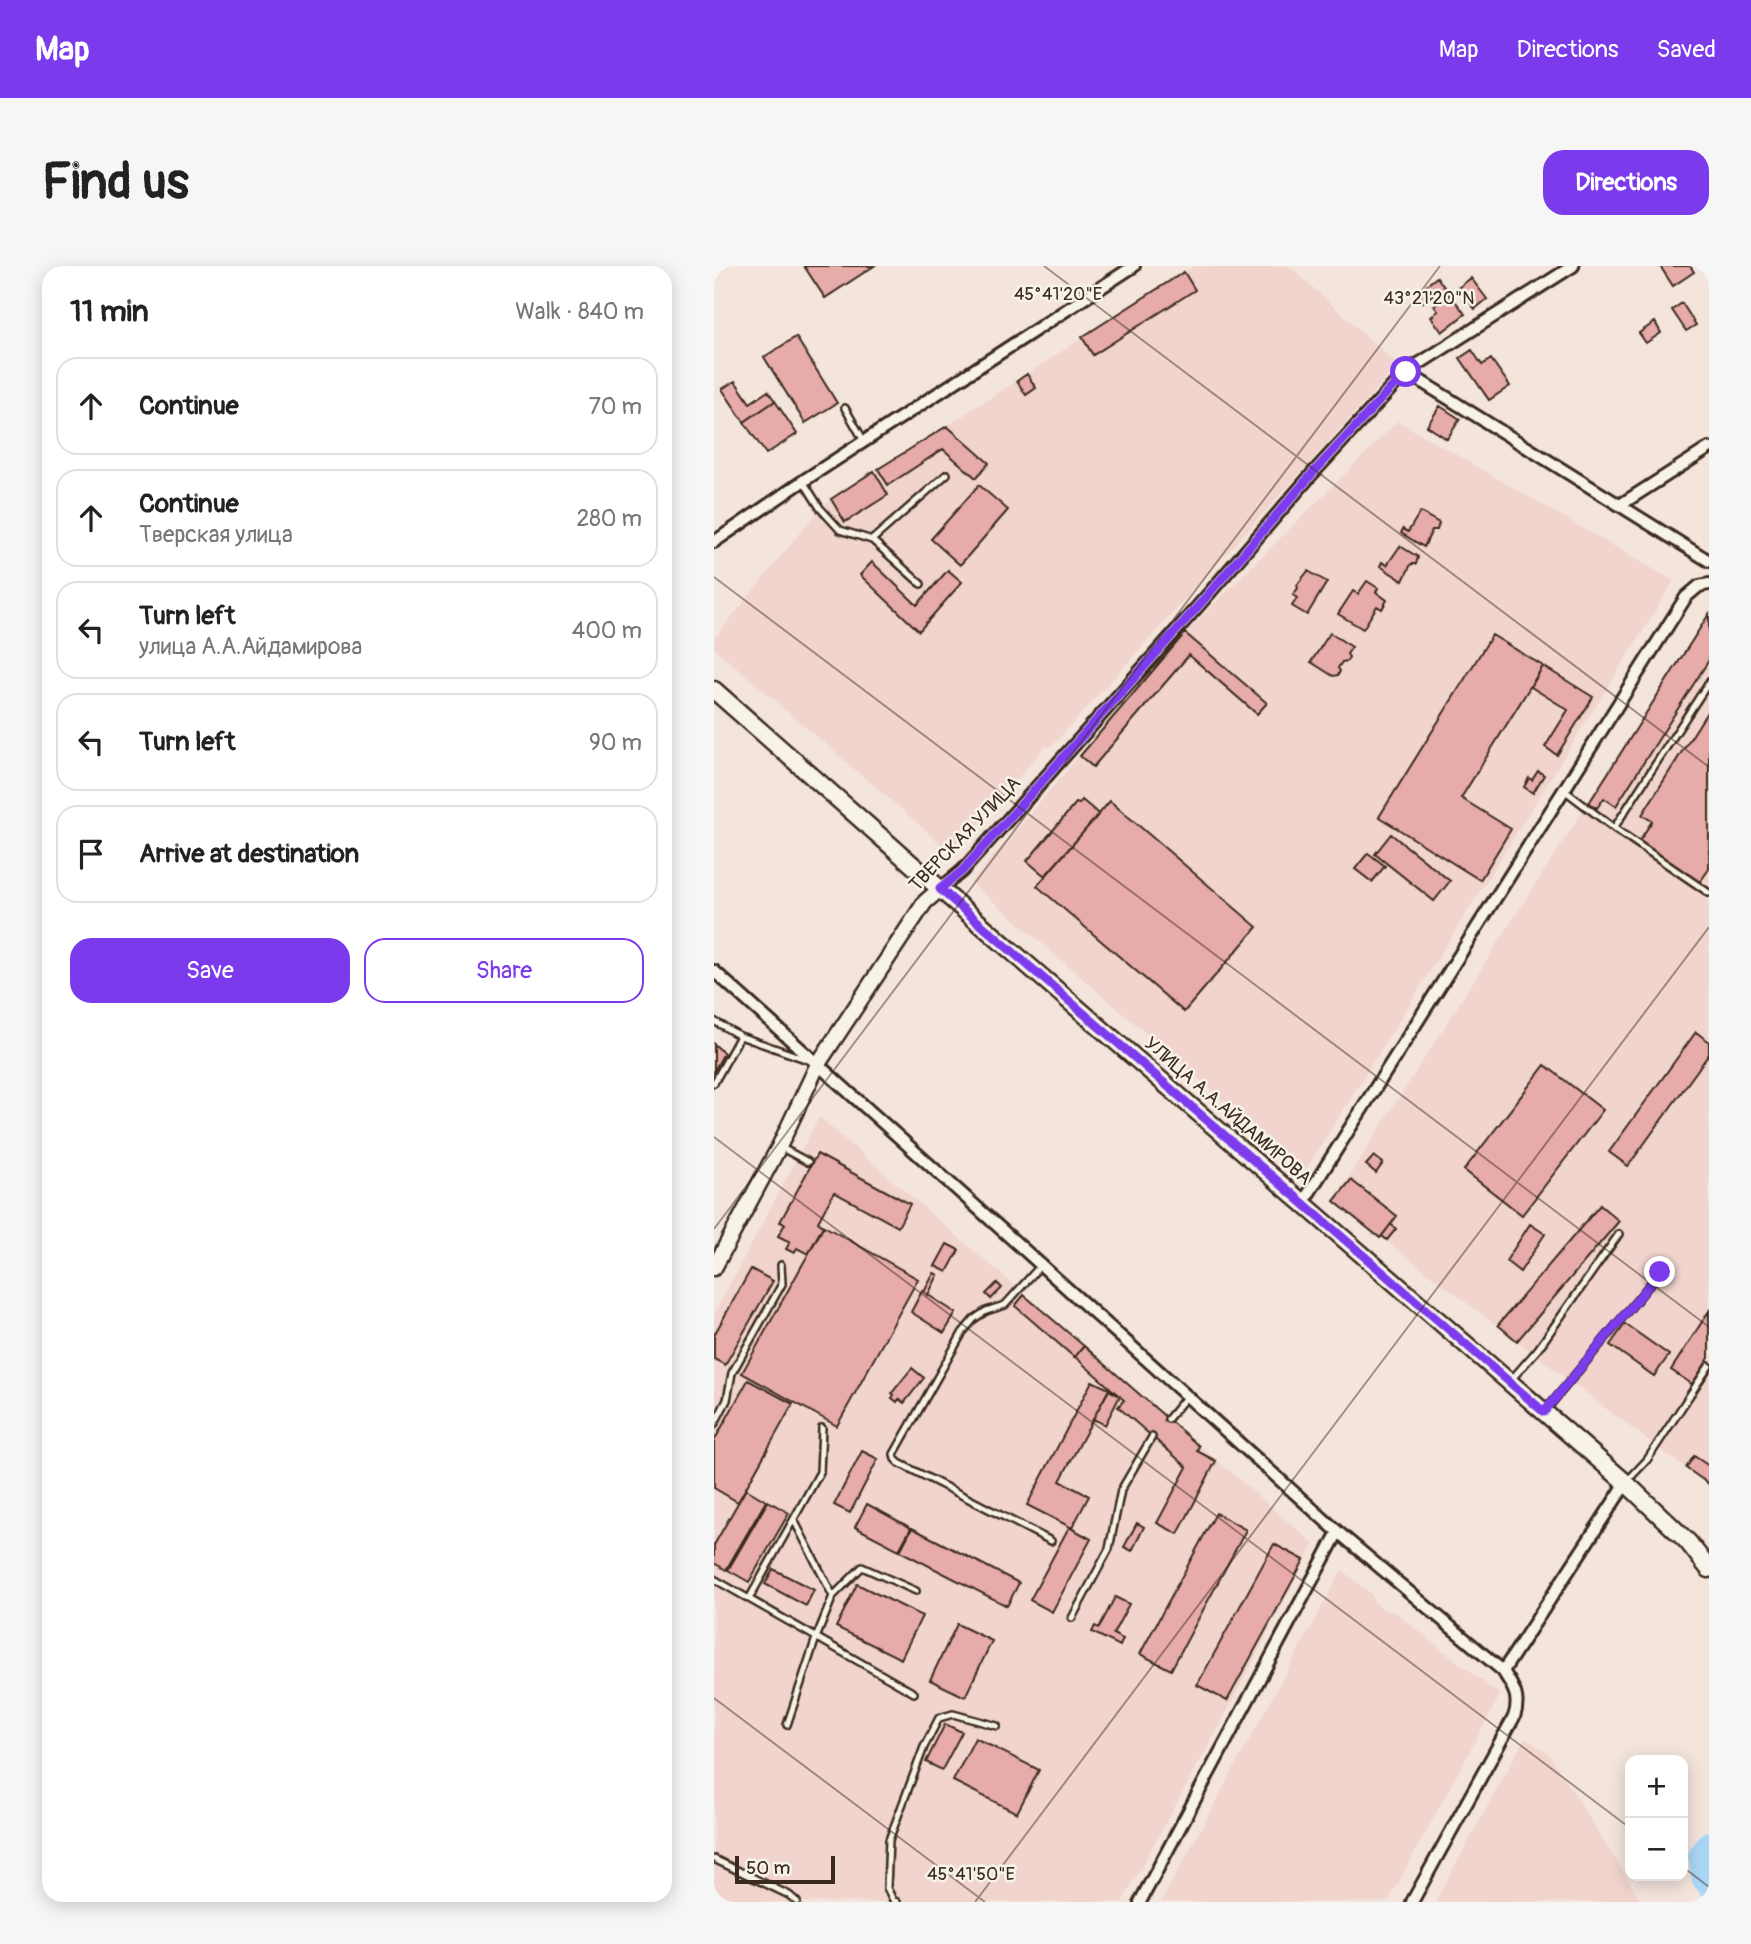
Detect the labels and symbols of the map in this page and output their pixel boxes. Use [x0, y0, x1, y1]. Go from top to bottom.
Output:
text: 45°41'20"E [1014, 283, 1102, 306]
text: 43°21'20"N [1384, 287, 1474, 310]
route start [1390, 356, 1421, 387]
street label: ТВЕРСКАЯ УЛИЦА [904, 771, 1026, 897]
street label: УЛИЦА А.А.АЙДАМИРОВА [1139, 1032, 1317, 1190]
route end [1644, 1256, 1675, 1287]
scale bar [735, 1853, 835, 1885]
text: 45°41'50"E [927, 1863, 1015, 1886]

